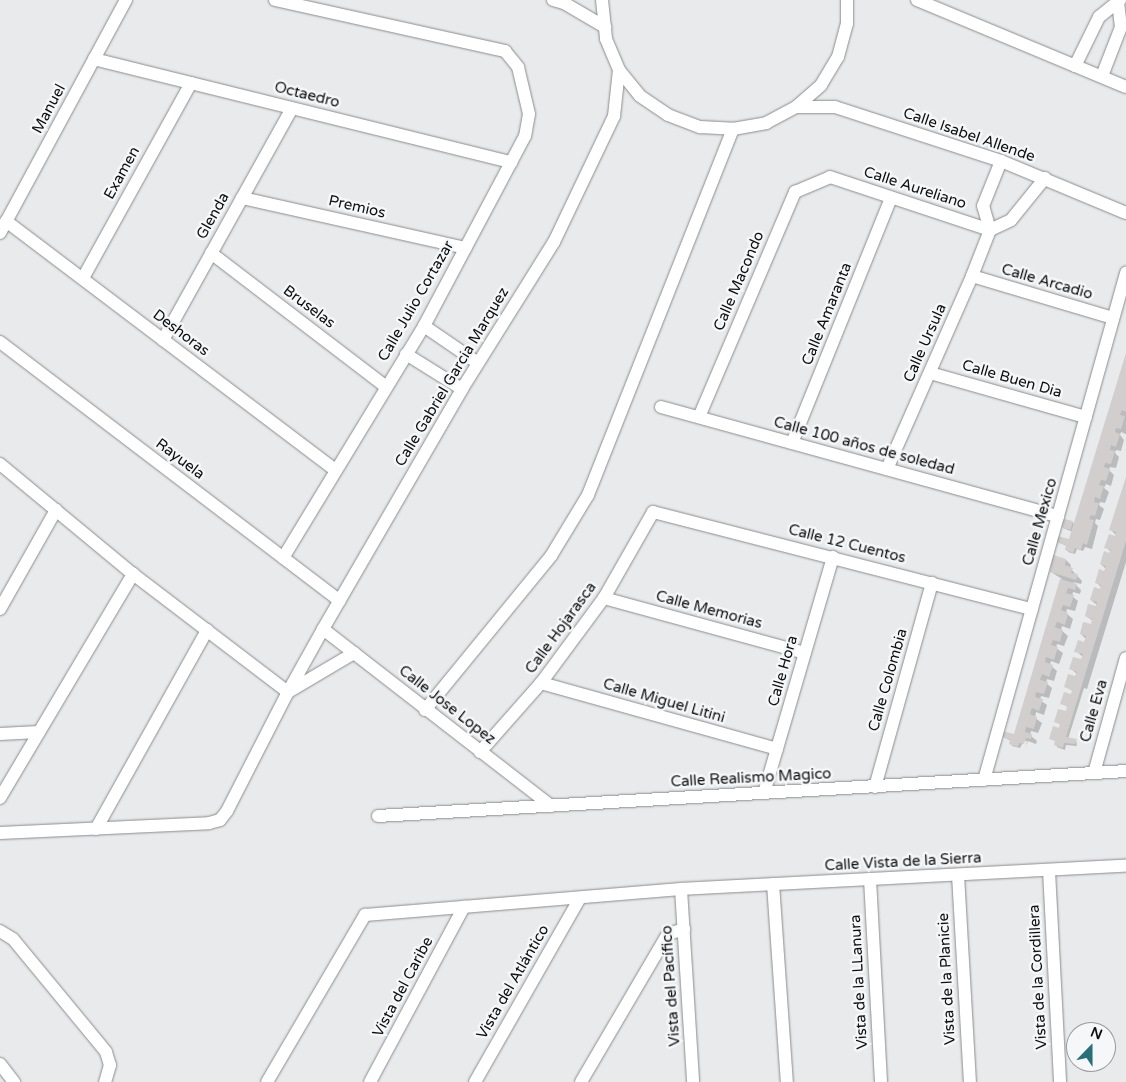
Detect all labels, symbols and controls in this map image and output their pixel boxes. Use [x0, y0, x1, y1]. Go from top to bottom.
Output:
street label: Octaedro [272, 78, 342, 112]
street label: Manuel [29, 81, 69, 137]
street label: Calle Isabel Allende [901, 104, 1037, 166]
street label: Examen [100, 143, 144, 203]
street label: Calle Aureliano [861, 163, 969, 213]
street label: Glenda [193, 190, 233, 242]
street label: Premios [327, 192, 387, 222]
street label: Calle Macondo [710, 229, 768, 333]
street label: Calle Julio Cortazar [374, 238, 458, 364]
street label: Calle Amaranta [798, 260, 856, 368]
street label: Calle Arcadio [999, 260, 1095, 304]
street label: Bruselas [280, 282, 338, 332]
street label: Calle Gabriel Garcia Marquez [391, 284, 513, 470]
street label: Calle Ursula [900, 301, 950, 385]
street label: Deshoras [149, 306, 213, 360]
street label: Calle Buen Dia [960, 356, 1064, 402]
street label: Calle 100 años de soledad [772, 413, 956, 479]
street label: Rayuela [152, 435, 208, 483]
street label: Calle Mexico [1019, 476, 1061, 568]
street label: Calle 12 Cuentos [786, 521, 908, 567]
street label: Calle Hojarasca [522, 579, 600, 677]
street label: Calle Memorias [654, 587, 764, 633]
street label: Calle Colombia [865, 626, 911, 734]
street label: Calle Hora [764, 633, 802, 709]
street label: Calle Jose Lopez [395, 662, 499, 748]
street label: Calle Miguel Litini [601, 675, 727, 727]
street label: Calle Eva [1076, 678, 1112, 744]
street label: Calle Realismo Magico [670, 765, 832, 791]
street label: Calle Vista de la Sierra [824, 849, 982, 875]
street label: Vista de la Cordillera [1025, 904, 1051, 1050]
street label: Vista de la Planicie [935, 912, 959, 1046]
street label: Vista de la LLanura [846, 914, 872, 1050]
street label: Vista del Atlántico [473, 922, 553, 1042]
street label: Vista del Pacífico [658, 925, 684, 1047]
street label: Vista del Caribe [369, 934, 437, 1040]
north arrow [1066, 1022, 1116, 1072]
text: N [1088, 1024, 1105, 1044]

